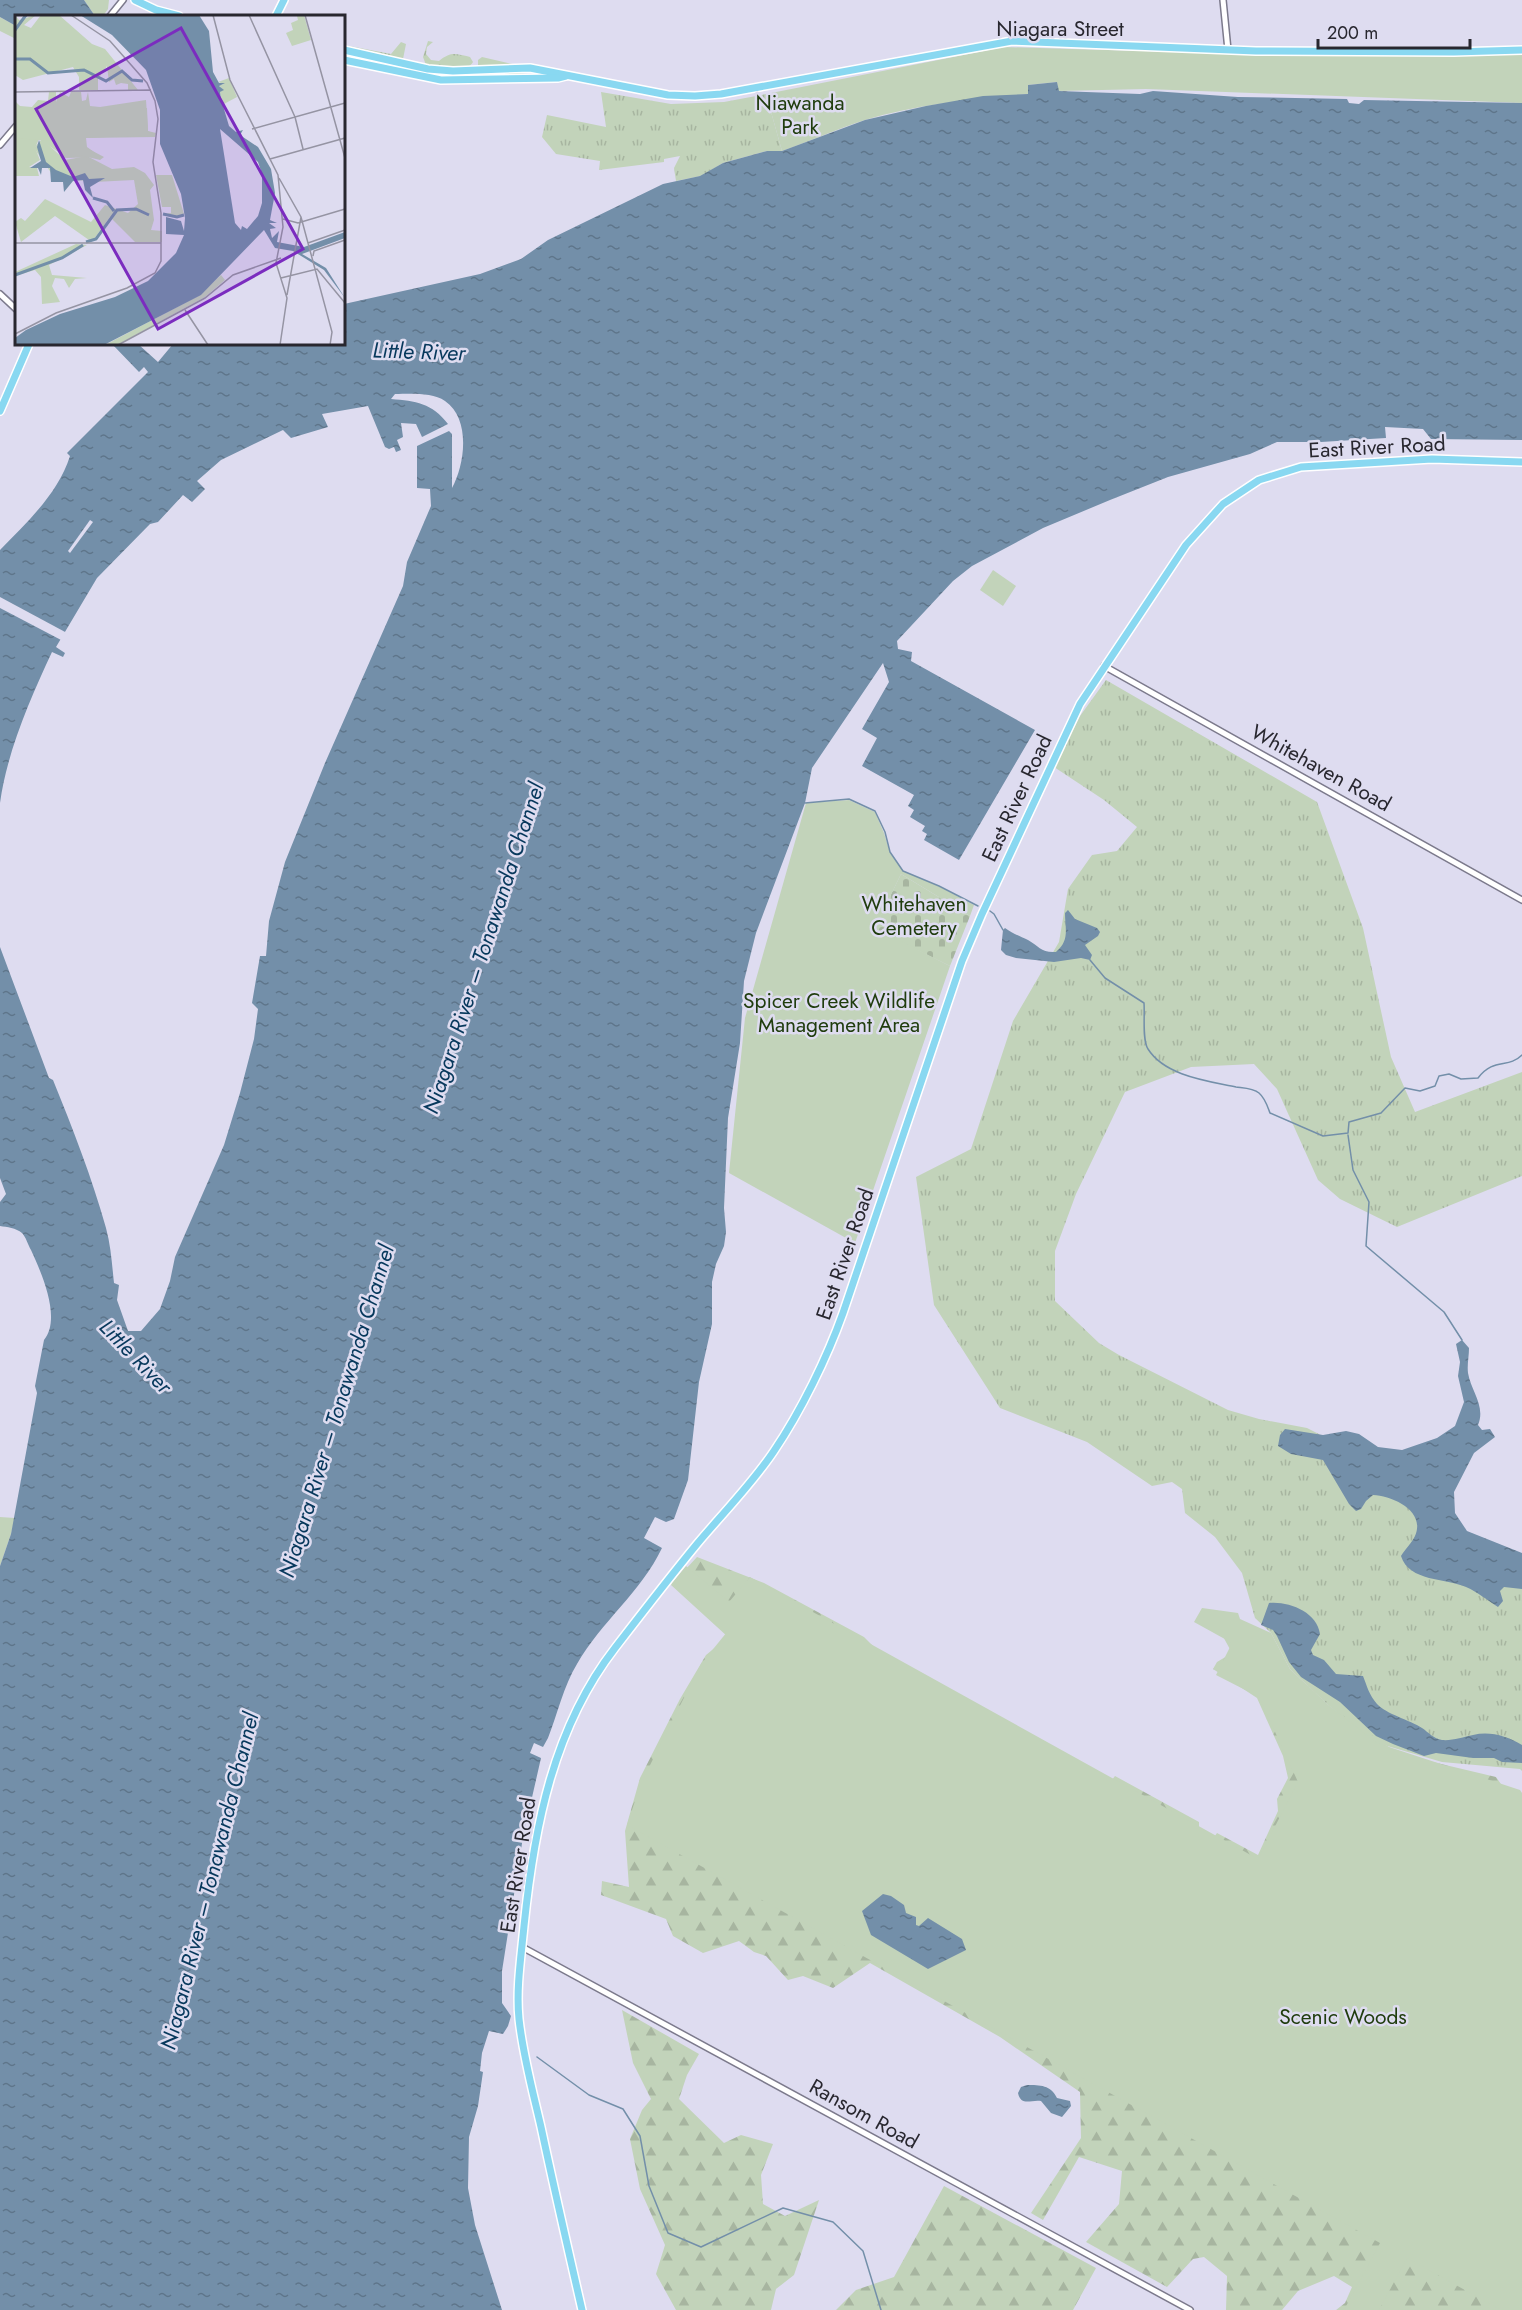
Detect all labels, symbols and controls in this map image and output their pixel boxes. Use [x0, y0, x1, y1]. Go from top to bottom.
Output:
scale bar [1318, 12, 1470, 50]
street label: Niagara Street [996, 14, 1124, 44]
inset map [15, 15, 345, 345]
text: 200 m [1327, 20, 1378, 46]
park label: Niawanda Park [755, 88, 845, 142]
water label: Little River [372, 333, 468, 369]
street label: East River Road [1308, 428, 1446, 466]
street label: Whitehaven Road [1245, 717, 1397, 819]
street label: East River Road [974, 729, 1060, 867]
water label: Niagara River – Tonawanda Channel [414, 777, 552, 1118]
park label: Whitehaven Cemetery [862, 889, 966, 943]
park label: Spicer Creek Wildlife Management Area [743, 986, 935, 1040]
street label: East River Road [808, 1184, 882, 1324]
water label: Niagara River – Tonawanda Channel [270, 1240, 402, 1581]
water label: Little River [92, 1311, 181, 1402]
water label: Niagara River – Tonawanda Channel [152, 1708, 267, 2053]
street label: East River Road [492, 1795, 544, 1935]
park label: Scenic Woods [1279, 2002, 1407, 2032]
street label: Ransom Road [804, 2072, 924, 2156]

